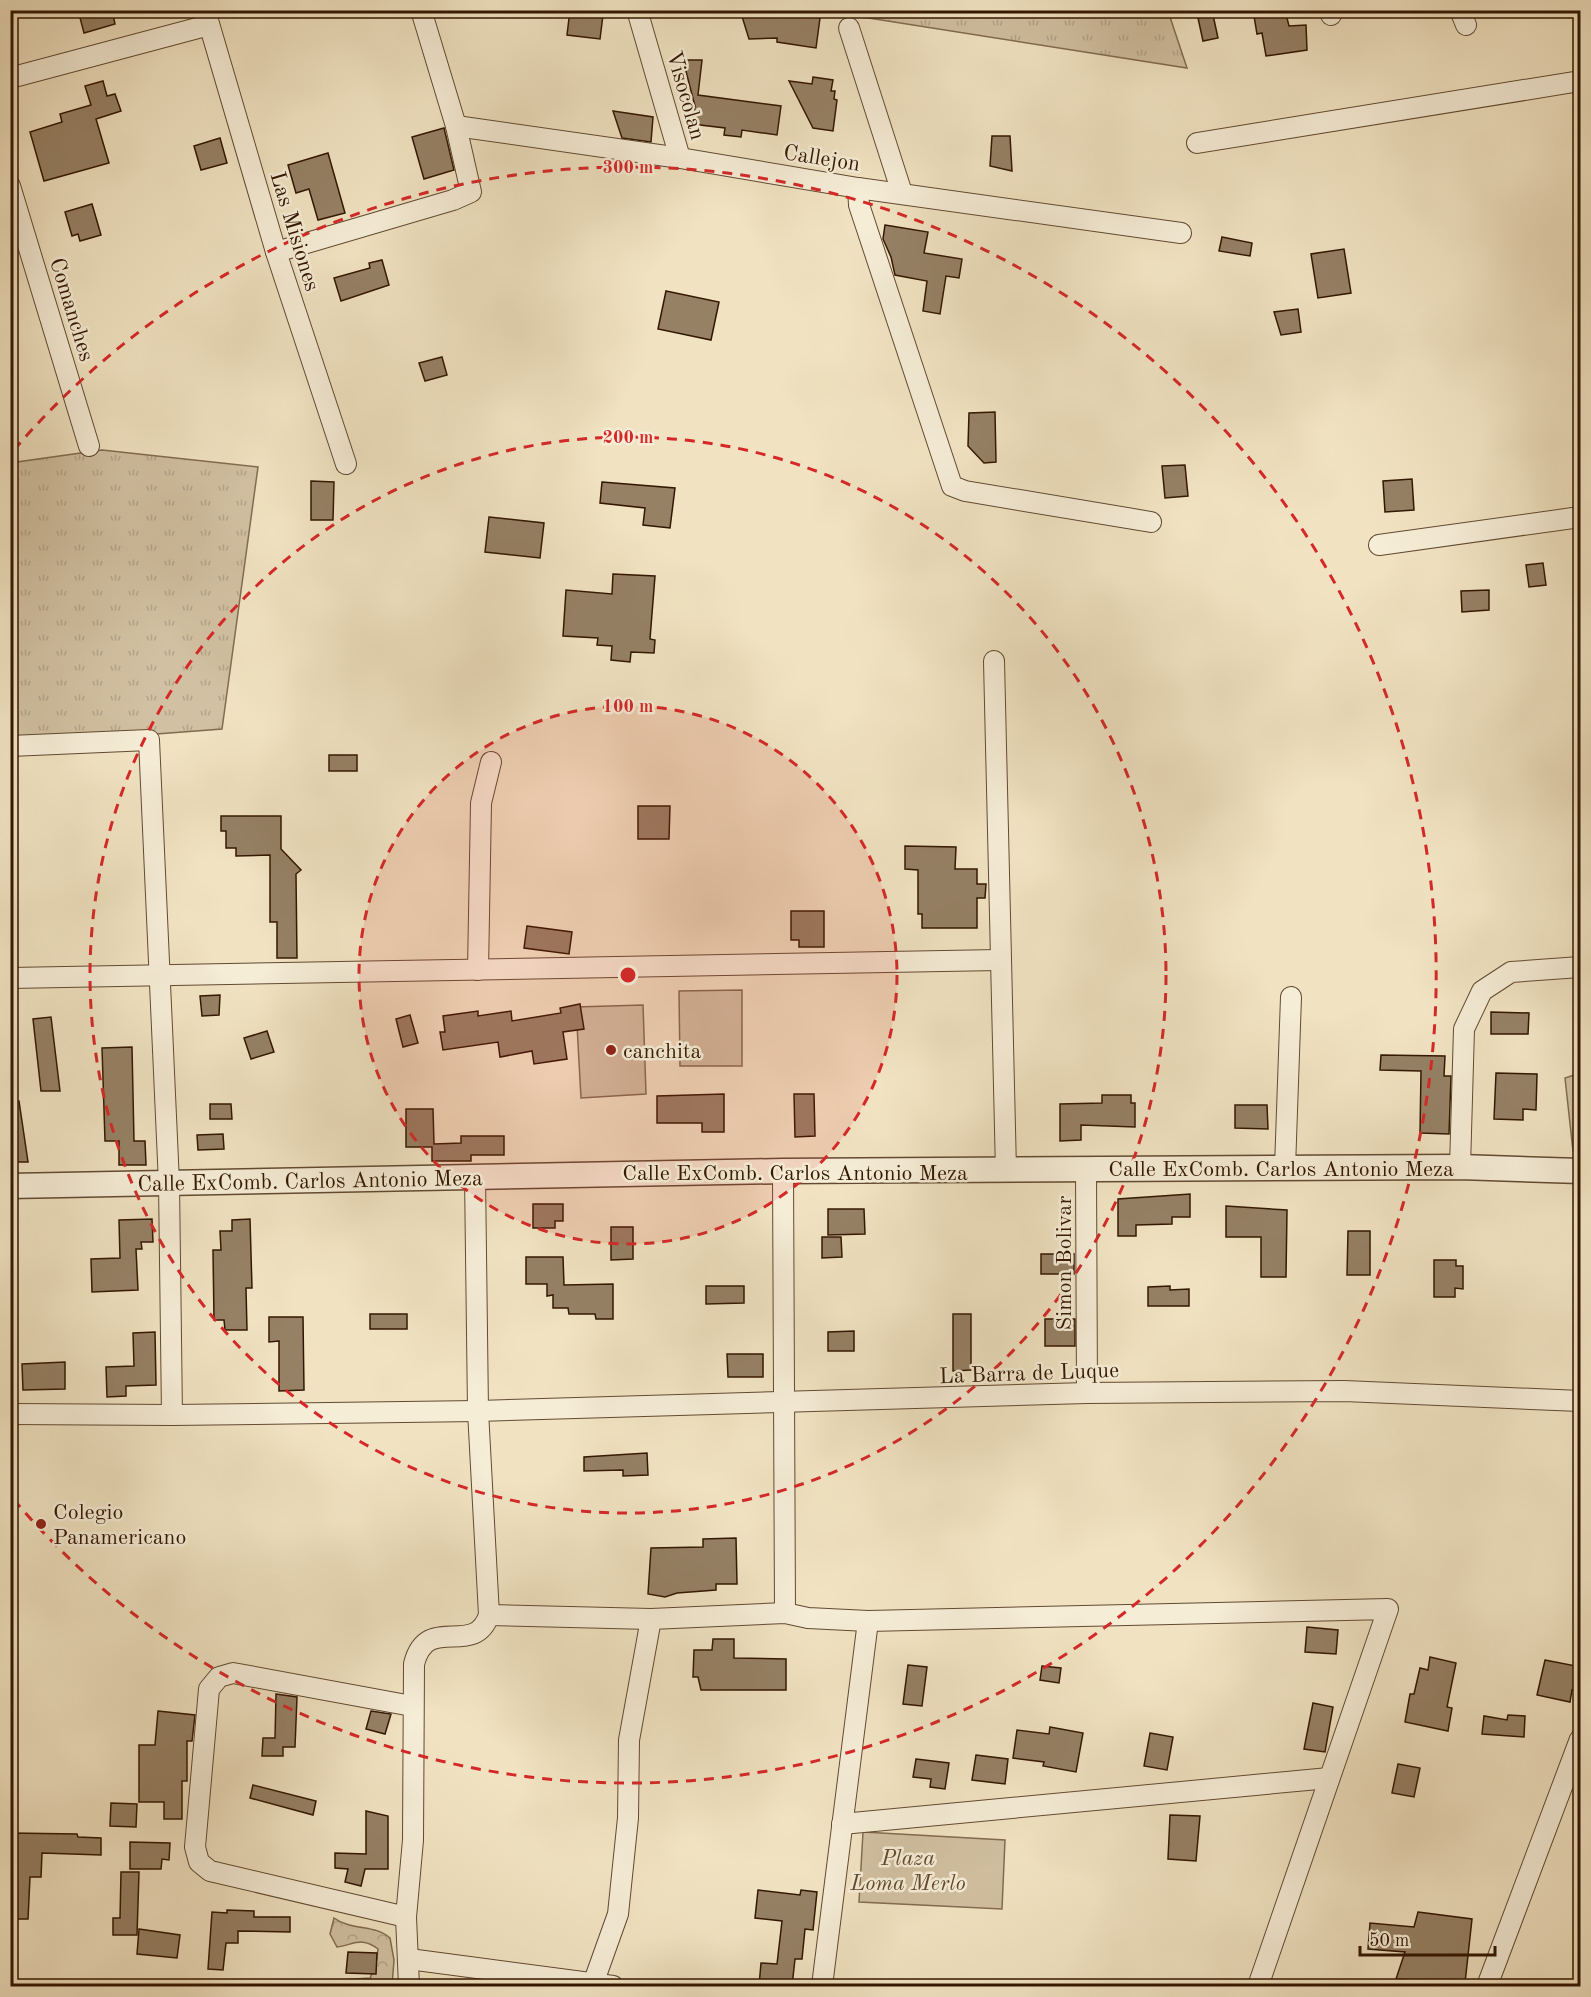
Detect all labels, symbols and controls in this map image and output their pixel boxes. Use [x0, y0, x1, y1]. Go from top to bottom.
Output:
street label: Visocolan [662, 48, 708, 143]
street label: Callejon [782, 142, 862, 176]
text: 300 m [603, 159, 653, 177]
street label: Las Misiones [265, 169, 323, 294]
street label: Comanches [45, 255, 97, 364]
text: 200 m [603, 429, 653, 447]
text: 100 m [603, 698, 653, 716]
centre of rings [618, 965, 638, 985]
place label: canchita [623, 1041, 702, 1063]
marker: canchita [604, 1043, 618, 1057]
street label: Calle ExComb. Carlos Antonio Meza [1108, 1159, 1454, 1181]
street label: Calle ExComb. Carlos Antonio Meza [622, 1163, 968, 1185]
street label: Calle ExComb. Carlos Antonio Meza [137, 1168, 483, 1196]
street label: Simon Bolivar [1054, 1196, 1076, 1330]
street label: La Barra de Luque [939, 1360, 1119, 1388]
place label: Colegio Panamericano [53, 1502, 186, 1549]
marker: Colegio Panamericano [34, 1517, 48, 1531]
park label: Plaza Loma Merlo [849, 1848, 966, 1895]
scale bar [1360, 1919, 1495, 1957]
text: 50 m [1369, 1932, 1409, 1950]

